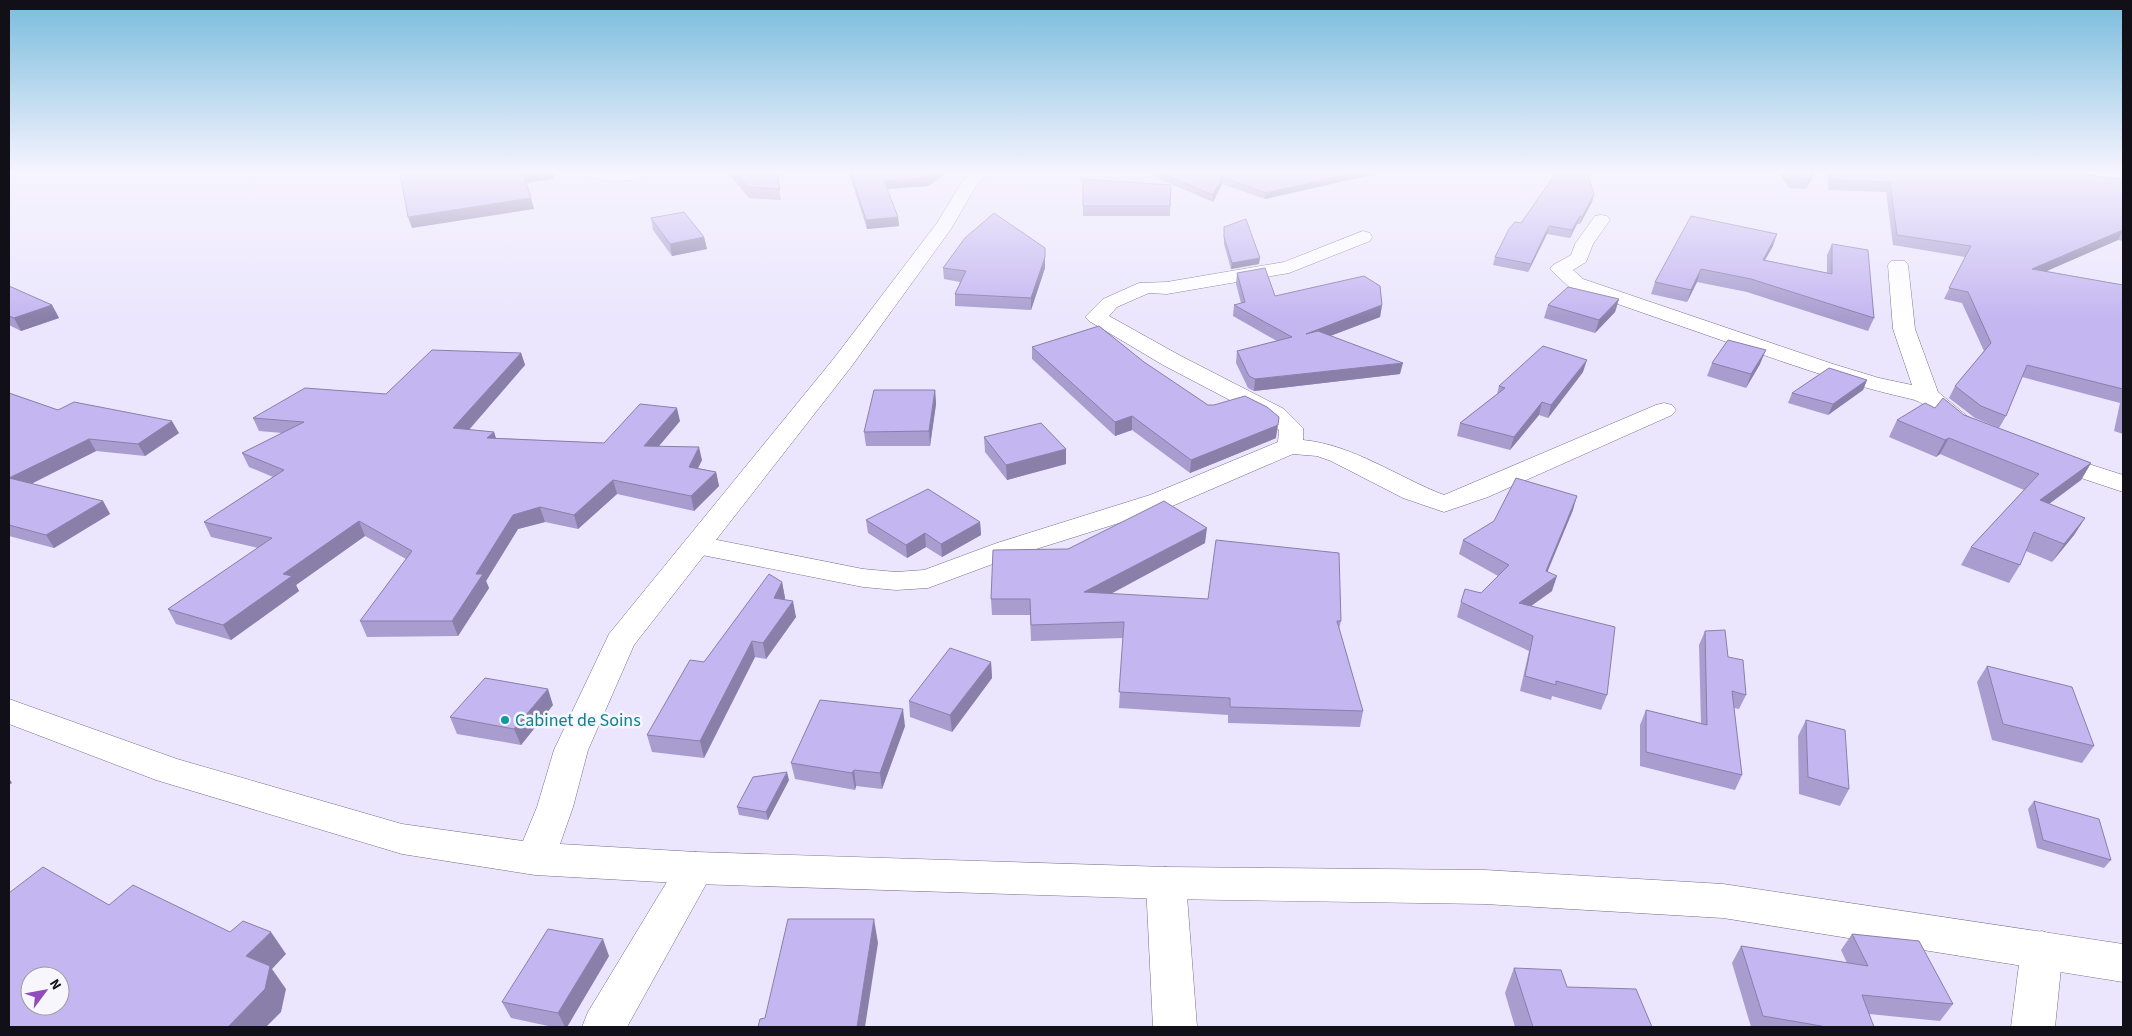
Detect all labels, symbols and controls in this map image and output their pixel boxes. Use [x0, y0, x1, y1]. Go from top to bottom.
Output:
place label: Cabinet de Soins [515, 708, 641, 733]
marker: Cabinet de Soins [499, 714, 511, 726]
north arrow [20, 966, 70, 1016]
text: N [44, 975, 66, 994]

